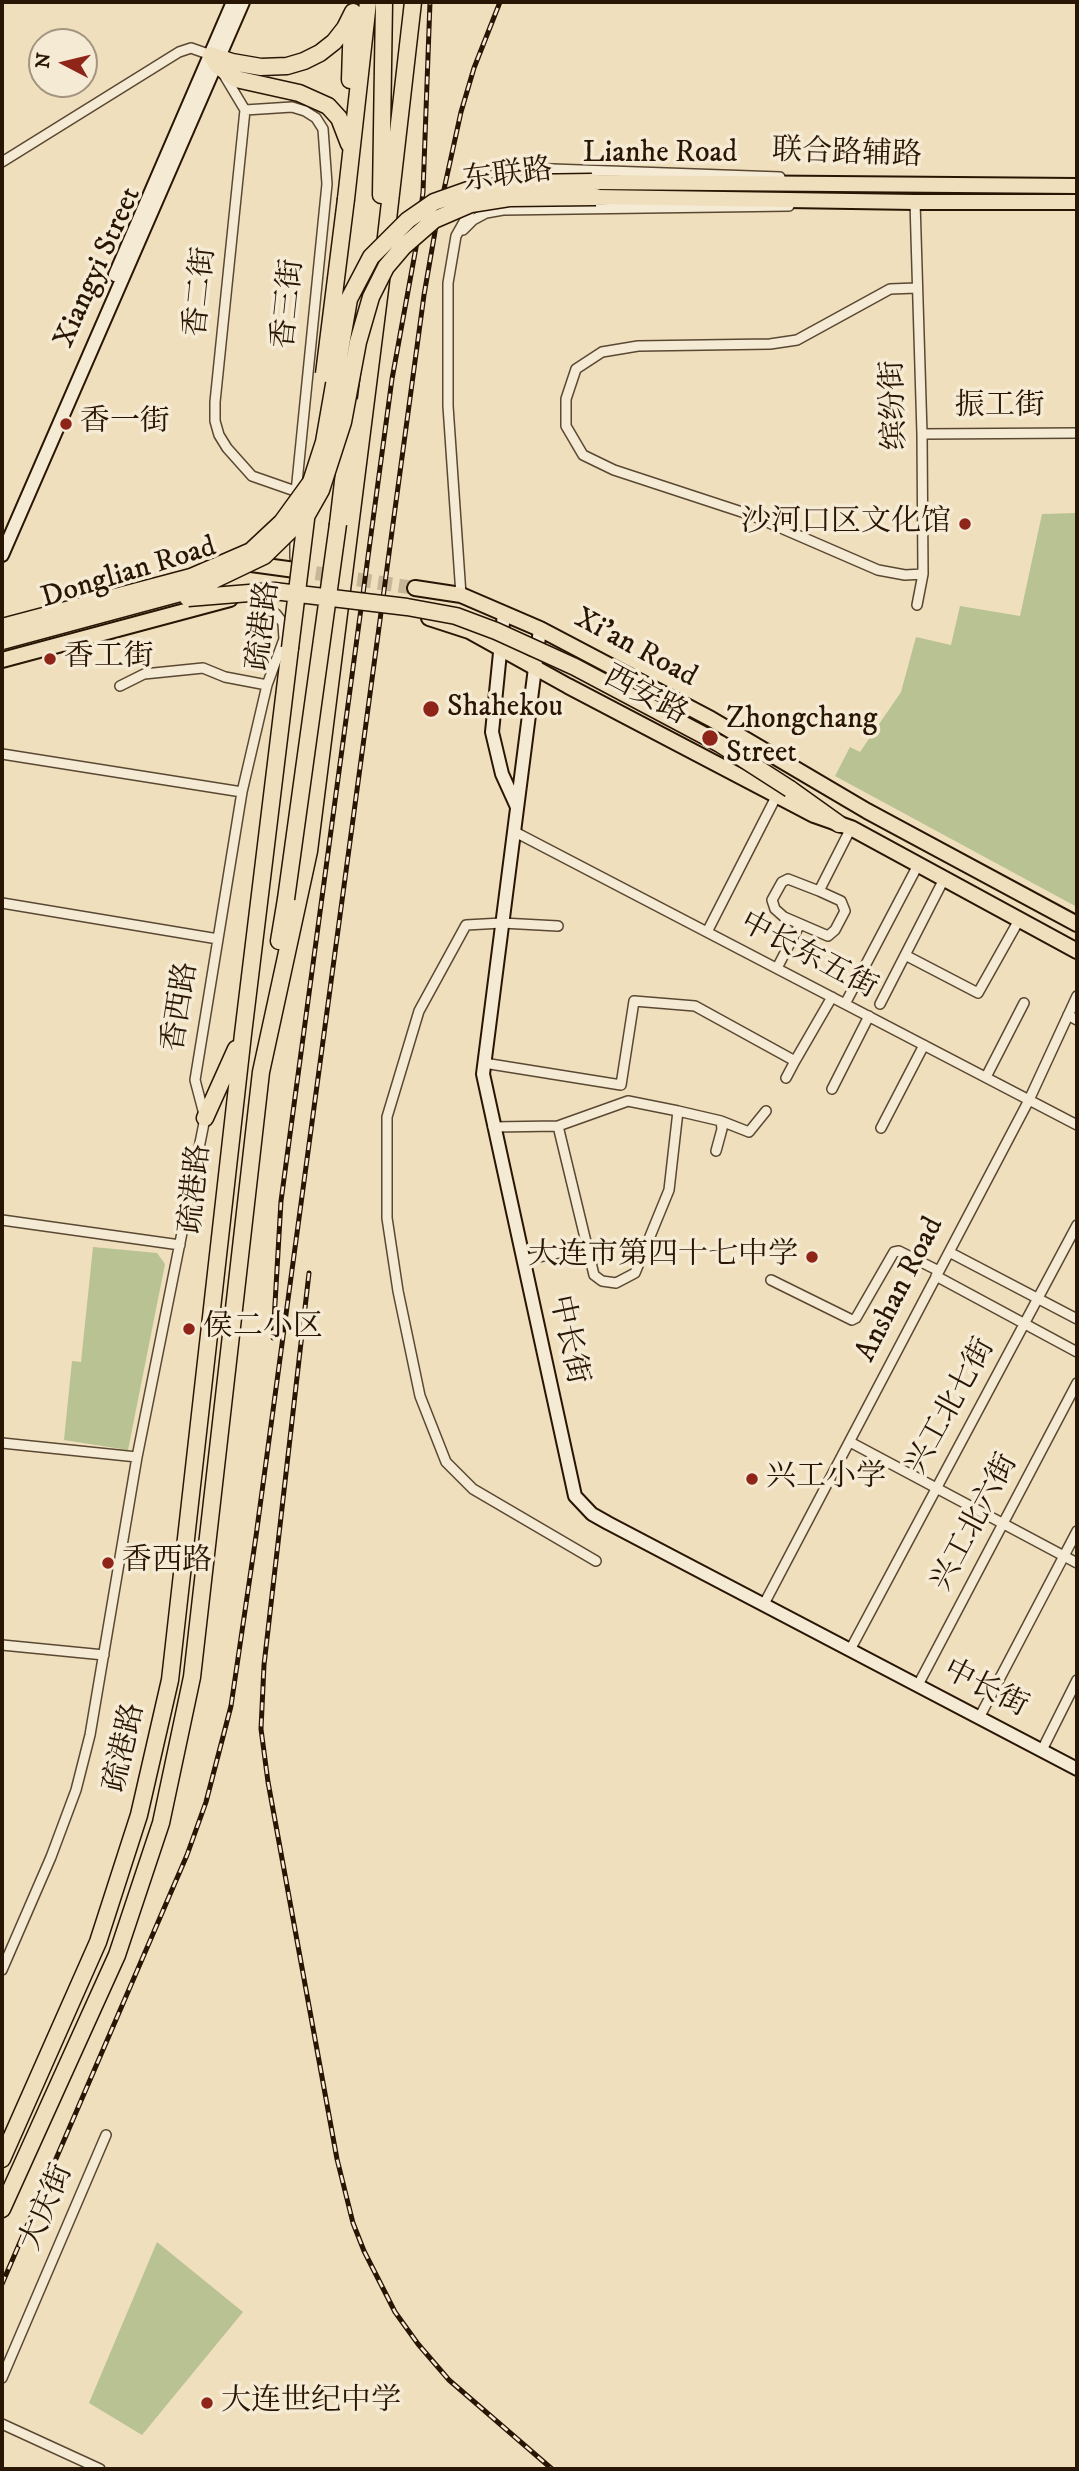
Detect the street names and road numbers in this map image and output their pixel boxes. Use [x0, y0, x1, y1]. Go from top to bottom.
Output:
street label: 联合路辅路 [771, 134, 923, 176]
street label: Lianhe Road [583, 137, 737, 173]
street label: 东联路 [461, 154, 555, 200]
street label: Xiangyi Street [48, 182, 150, 354]
street label: 香二街 [179, 245, 225, 339]
street label: 香三街 [267, 257, 313, 351]
street label: 缤纷街 [876, 359, 916, 451]
street label: 振工街 [955, 390, 1045, 426]
street label: Donglian Road [37, 530, 221, 618]
street label: 疏港路 [242, 579, 288, 673]
street label: Xi'an Road [567, 602, 703, 696]
street label: 西安路 [597, 660, 693, 734]
street label: 中长东五街 [733, 906, 883, 1008]
street label: 香西路 [157, 960, 207, 1054]
street label: 疏港路 [174, 1142, 220, 1236]
street label: Anshan Road [849, 1212, 953, 1368]
street label: 中长街 [540, 1292, 594, 1388]
street label: 兴工北七街 [900, 1333, 1004, 1481]
street label: 兴工北六街 [925, 1448, 1027, 1598]
street label: 中长街 [937, 1654, 1033, 1726]
street label: 疏港路 [98, 1700, 154, 1796]
street label: 大庆街 [14, 2160, 82, 2256]

